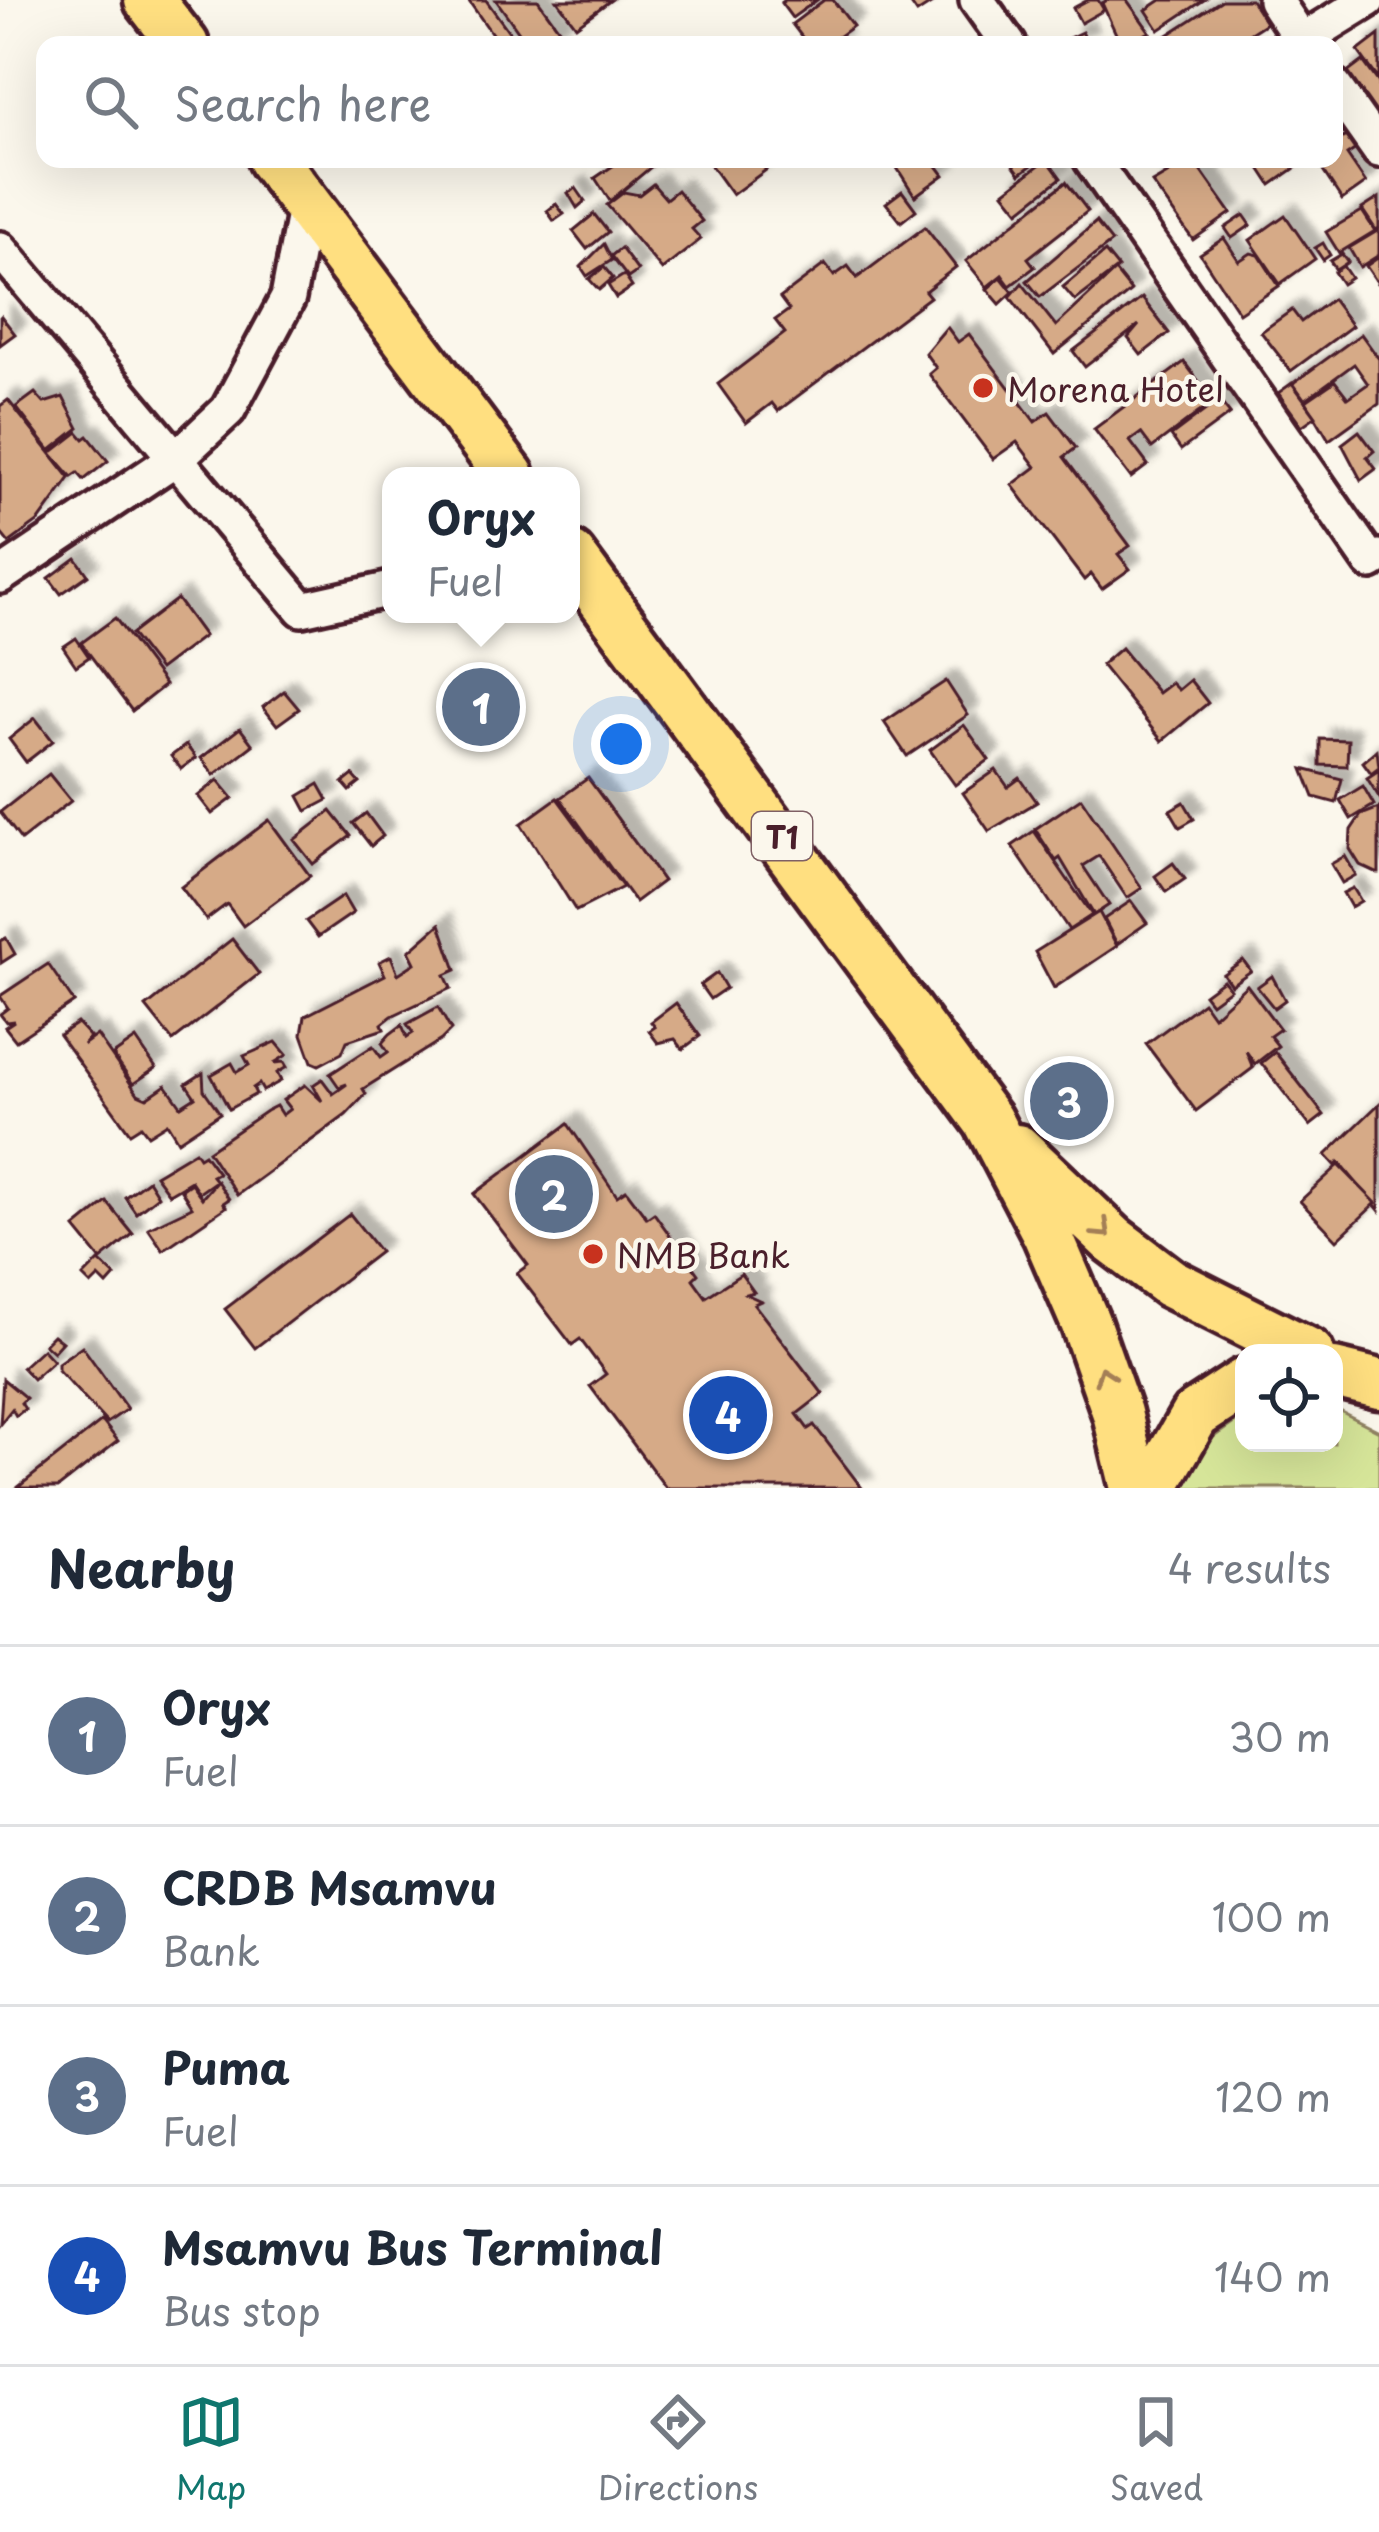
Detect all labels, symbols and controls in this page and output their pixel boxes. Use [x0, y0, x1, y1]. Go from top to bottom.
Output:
search box [36, 36, 1343, 168]
text: Search here [174, 68, 431, 136]
icon: search [78, 69, 144, 135]
place label: Morena Hotel [1007, 363, 1224, 413]
marker: Morena Hotel [970, 375, 996, 401]
popup [382, 467, 580, 623]
text: Oryx [427, 482, 535, 550]
text: Fuel [427, 550, 503, 609]
pin: 1 [442, 662, 520, 752]
your location [591, 714, 651, 774]
road number: T1 [752, 812, 812, 860]
pin: 3 [1030, 1056, 1108, 1146]
pin: 2 [515, 1149, 593, 1239]
one-way arrow [1090, 1215, 1111, 1237]
place label: NMB Bank [617, 1229, 790, 1279]
marker: NMB Bank [580, 1241, 606, 1267]
map controls [1235, 1344, 1343, 1452]
button: locate [1235, 1344, 1343, 1452]
one-way arrow [1094, 1366, 1118, 1387]
pin: 4 [689, 1370, 767, 1460]
text: Nearby [48, 1528, 235, 1605]
text: 4 results [1168, 1537, 1331, 1596]
text: Oryx [162, 1672, 271, 1740]
text: 1 [78, 1706, 96, 1765]
text: 30 m [1228, 1706, 1331, 1765]
text: Fuel [162, 1740, 239, 1799]
text: CRDB Msamvu [162, 1852, 497, 1920]
text: 2 [73, 1886, 101, 1945]
text: 100 m [1212, 1886, 1331, 1945]
text: Bank [162, 1920, 260, 1979]
text: Puma [162, 2032, 290, 2100]
text: 3 [74, 2066, 100, 2125]
text: 120 m [1215, 2066, 1331, 2125]
text: Fuel [162, 2100, 239, 2159]
text: Msamvu Bus Terminal [162, 2212, 663, 2280]
text: 4 [74, 2246, 100, 2305]
text: 140 m [1214, 2246, 1331, 2305]
text: Bus stop [162, 2280, 321, 2339]
tab: Map [176, 2389, 246, 2511]
tab: Directions [598, 2389, 758, 2511]
tab: Saved [1110, 2389, 1203, 2511]

